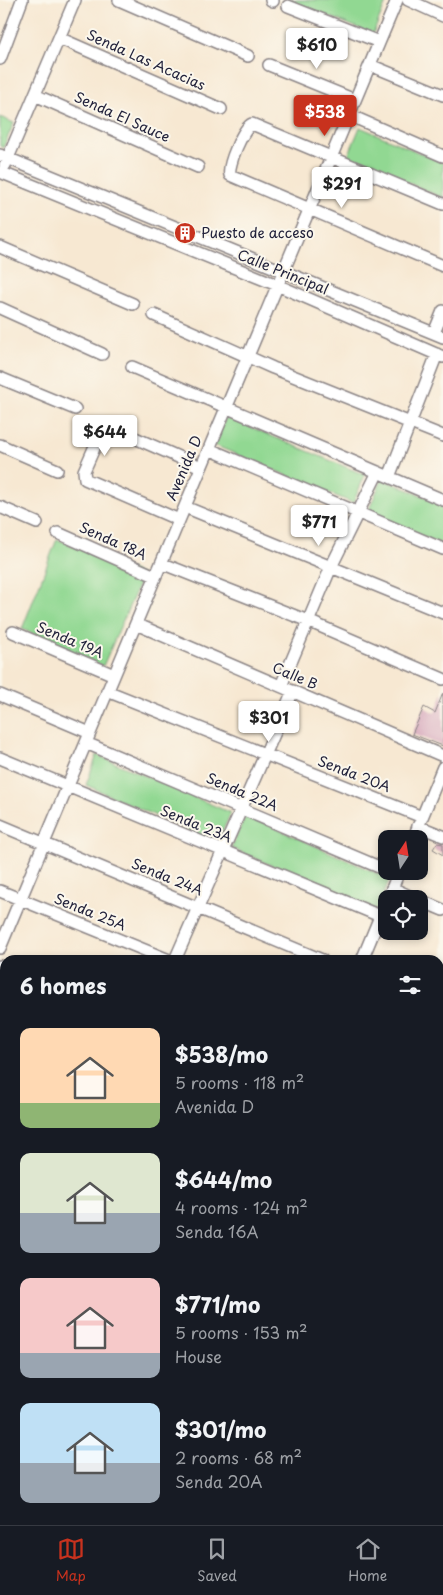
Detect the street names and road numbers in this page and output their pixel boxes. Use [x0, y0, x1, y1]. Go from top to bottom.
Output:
street label: Senda Las Acacias [84, 24, 209, 95]
street label: Senda El Sauce [71, 86, 174, 147]
street label: Calle Principal [234, 244, 332, 299]
street label: Avenida D [160, 432, 207, 504]
street label: Senda 18A [76, 516, 151, 565]
street label: Senda 19A [33, 616, 107, 663]
street label: Calle B [269, 657, 321, 694]
street label: Senda 20A [315, 750, 394, 797]
street label: Senda 22A [203, 767, 282, 816]
street label: Senda 23A [157, 800, 235, 847]
street label: Senda 24A [128, 853, 206, 900]
street label: Senda 25A [51, 888, 130, 936]

